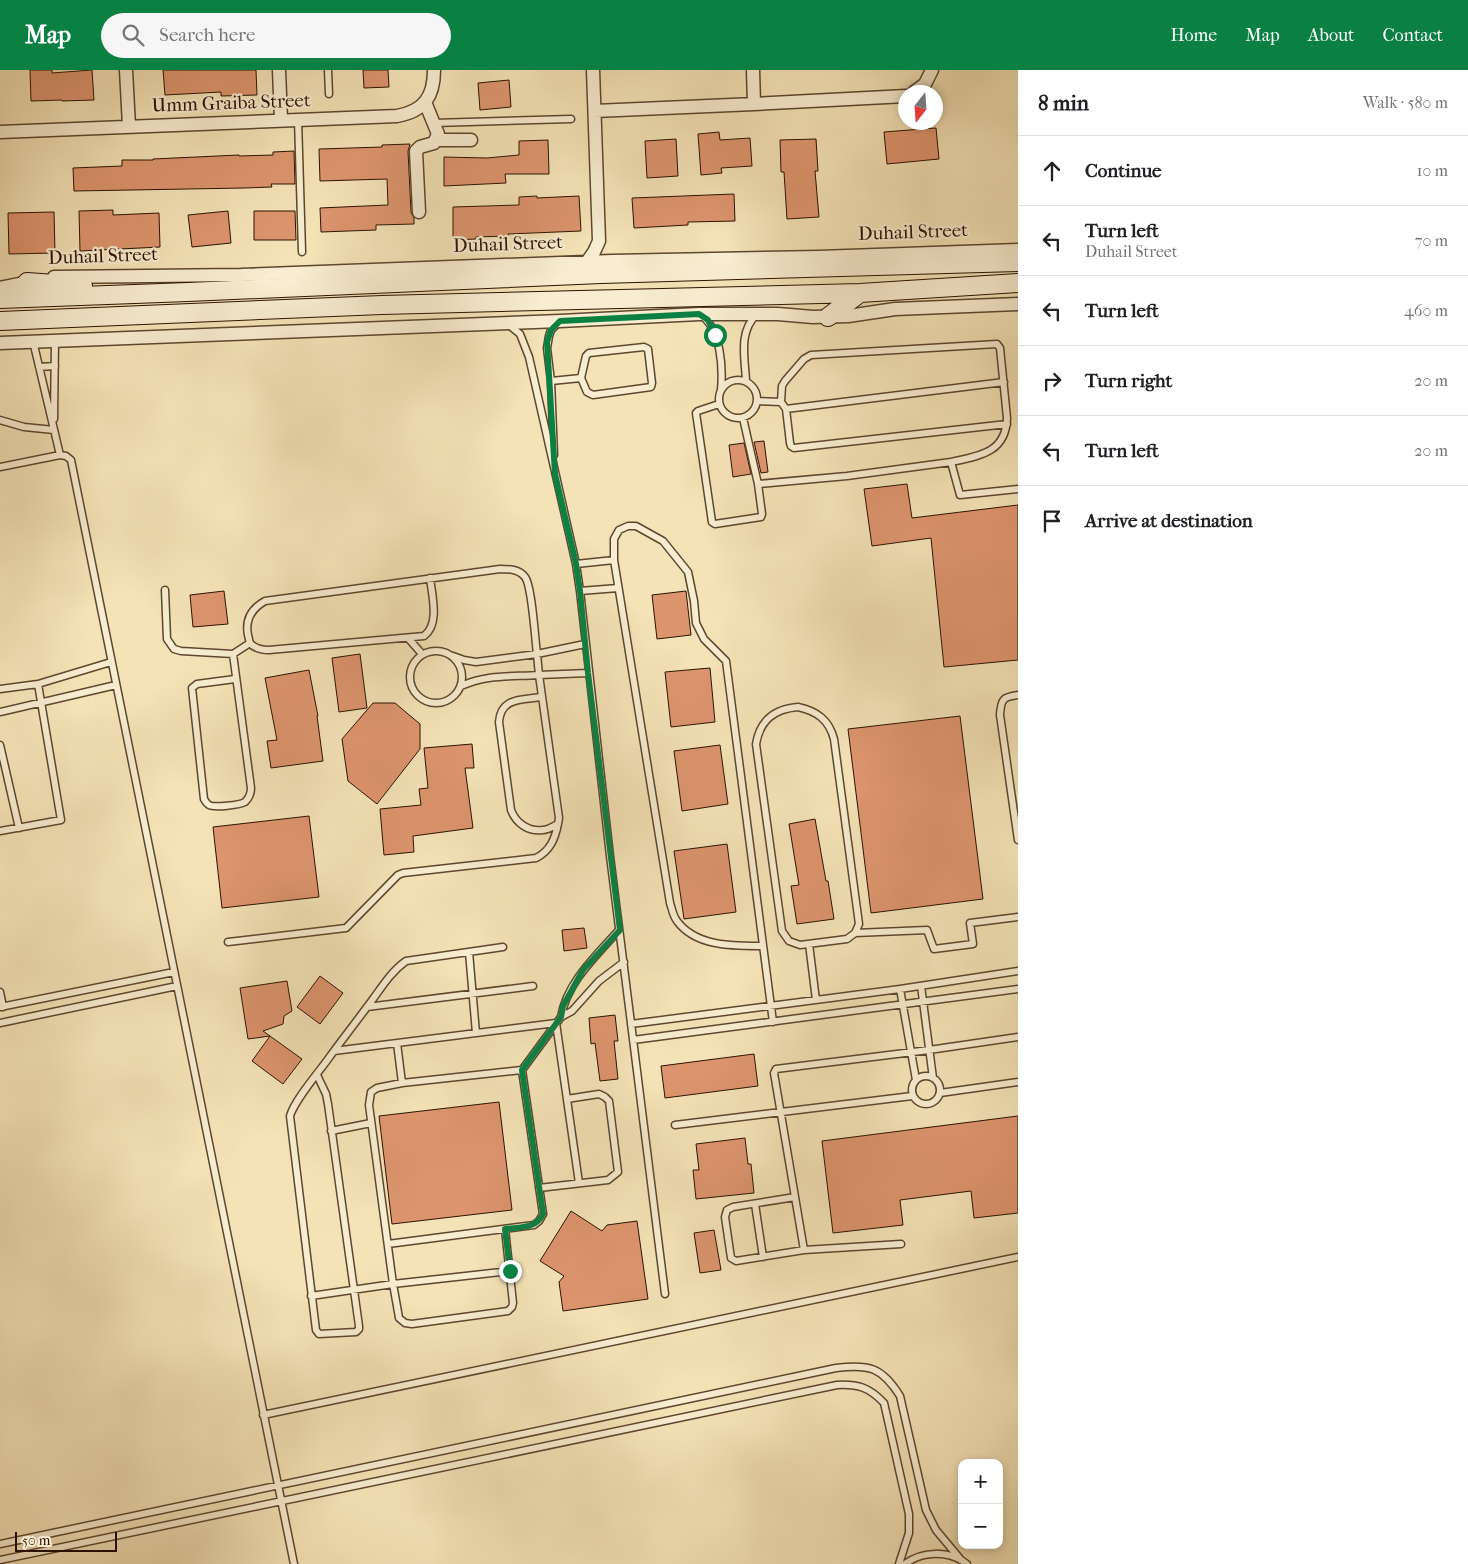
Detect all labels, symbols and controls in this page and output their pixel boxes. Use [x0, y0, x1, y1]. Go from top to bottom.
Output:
search box [101, 13, 451, 58]
text: Map [25, 21, 71, 49]
icon: search [119, 21, 147, 49]
text: Search here [159, 24, 255, 46]
text: Home [1170, 25, 1217, 46]
text: Map [1245, 25, 1280, 46]
text: About [1308, 25, 1354, 46]
text: Contact [1382, 25, 1443, 46]
north arrow [898, 85, 943, 130]
street label: Umm Graiba Street [151, 89, 311, 117]
text: 8 min [1038, 91, 1089, 115]
text: Walk · 580 m [1363, 93, 1448, 112]
icon: ahead [1038, 157, 1066, 185]
text: Continue [1085, 160, 1161, 182]
text: 10 m [1417, 161, 1448, 180]
street label: Duhail Street [858, 219, 968, 245]
text: Turn left [1085, 220, 1159, 242]
icon: left [1038, 227, 1066, 255]
street label: Duhail Street [453, 231, 563, 257]
text: 70 m [1415, 231, 1448, 250]
text: Duhail Street [1085, 242, 1177, 261]
street label: Duhail Street [48, 243, 158, 269]
icon: left [1038, 297, 1066, 325]
text: Turn left [1085, 300, 1159, 322]
text: 460 m [1404, 301, 1448, 320]
route start [704, 324, 727, 347]
icon: right [1038, 367, 1066, 395]
text: Turn right [1085, 370, 1172, 392]
text: 20 m [1414, 371, 1448, 390]
icon: left [1038, 437, 1066, 465]
text: Turn left [1085, 440, 1159, 462]
text: 20 m [1414, 441, 1448, 460]
icon: arrive [1038, 507, 1066, 535]
text: Arrive at destination [1085, 510, 1253, 532]
route end [499, 1260, 522, 1283]
map controls [958, 1459, 1003, 1549]
button: + [958, 1459, 1003, 1504]
button: − [958, 1504, 1003, 1549]
scale bar [15, 1529, 118, 1552]
text: 50 m [22, 1532, 50, 1549]

